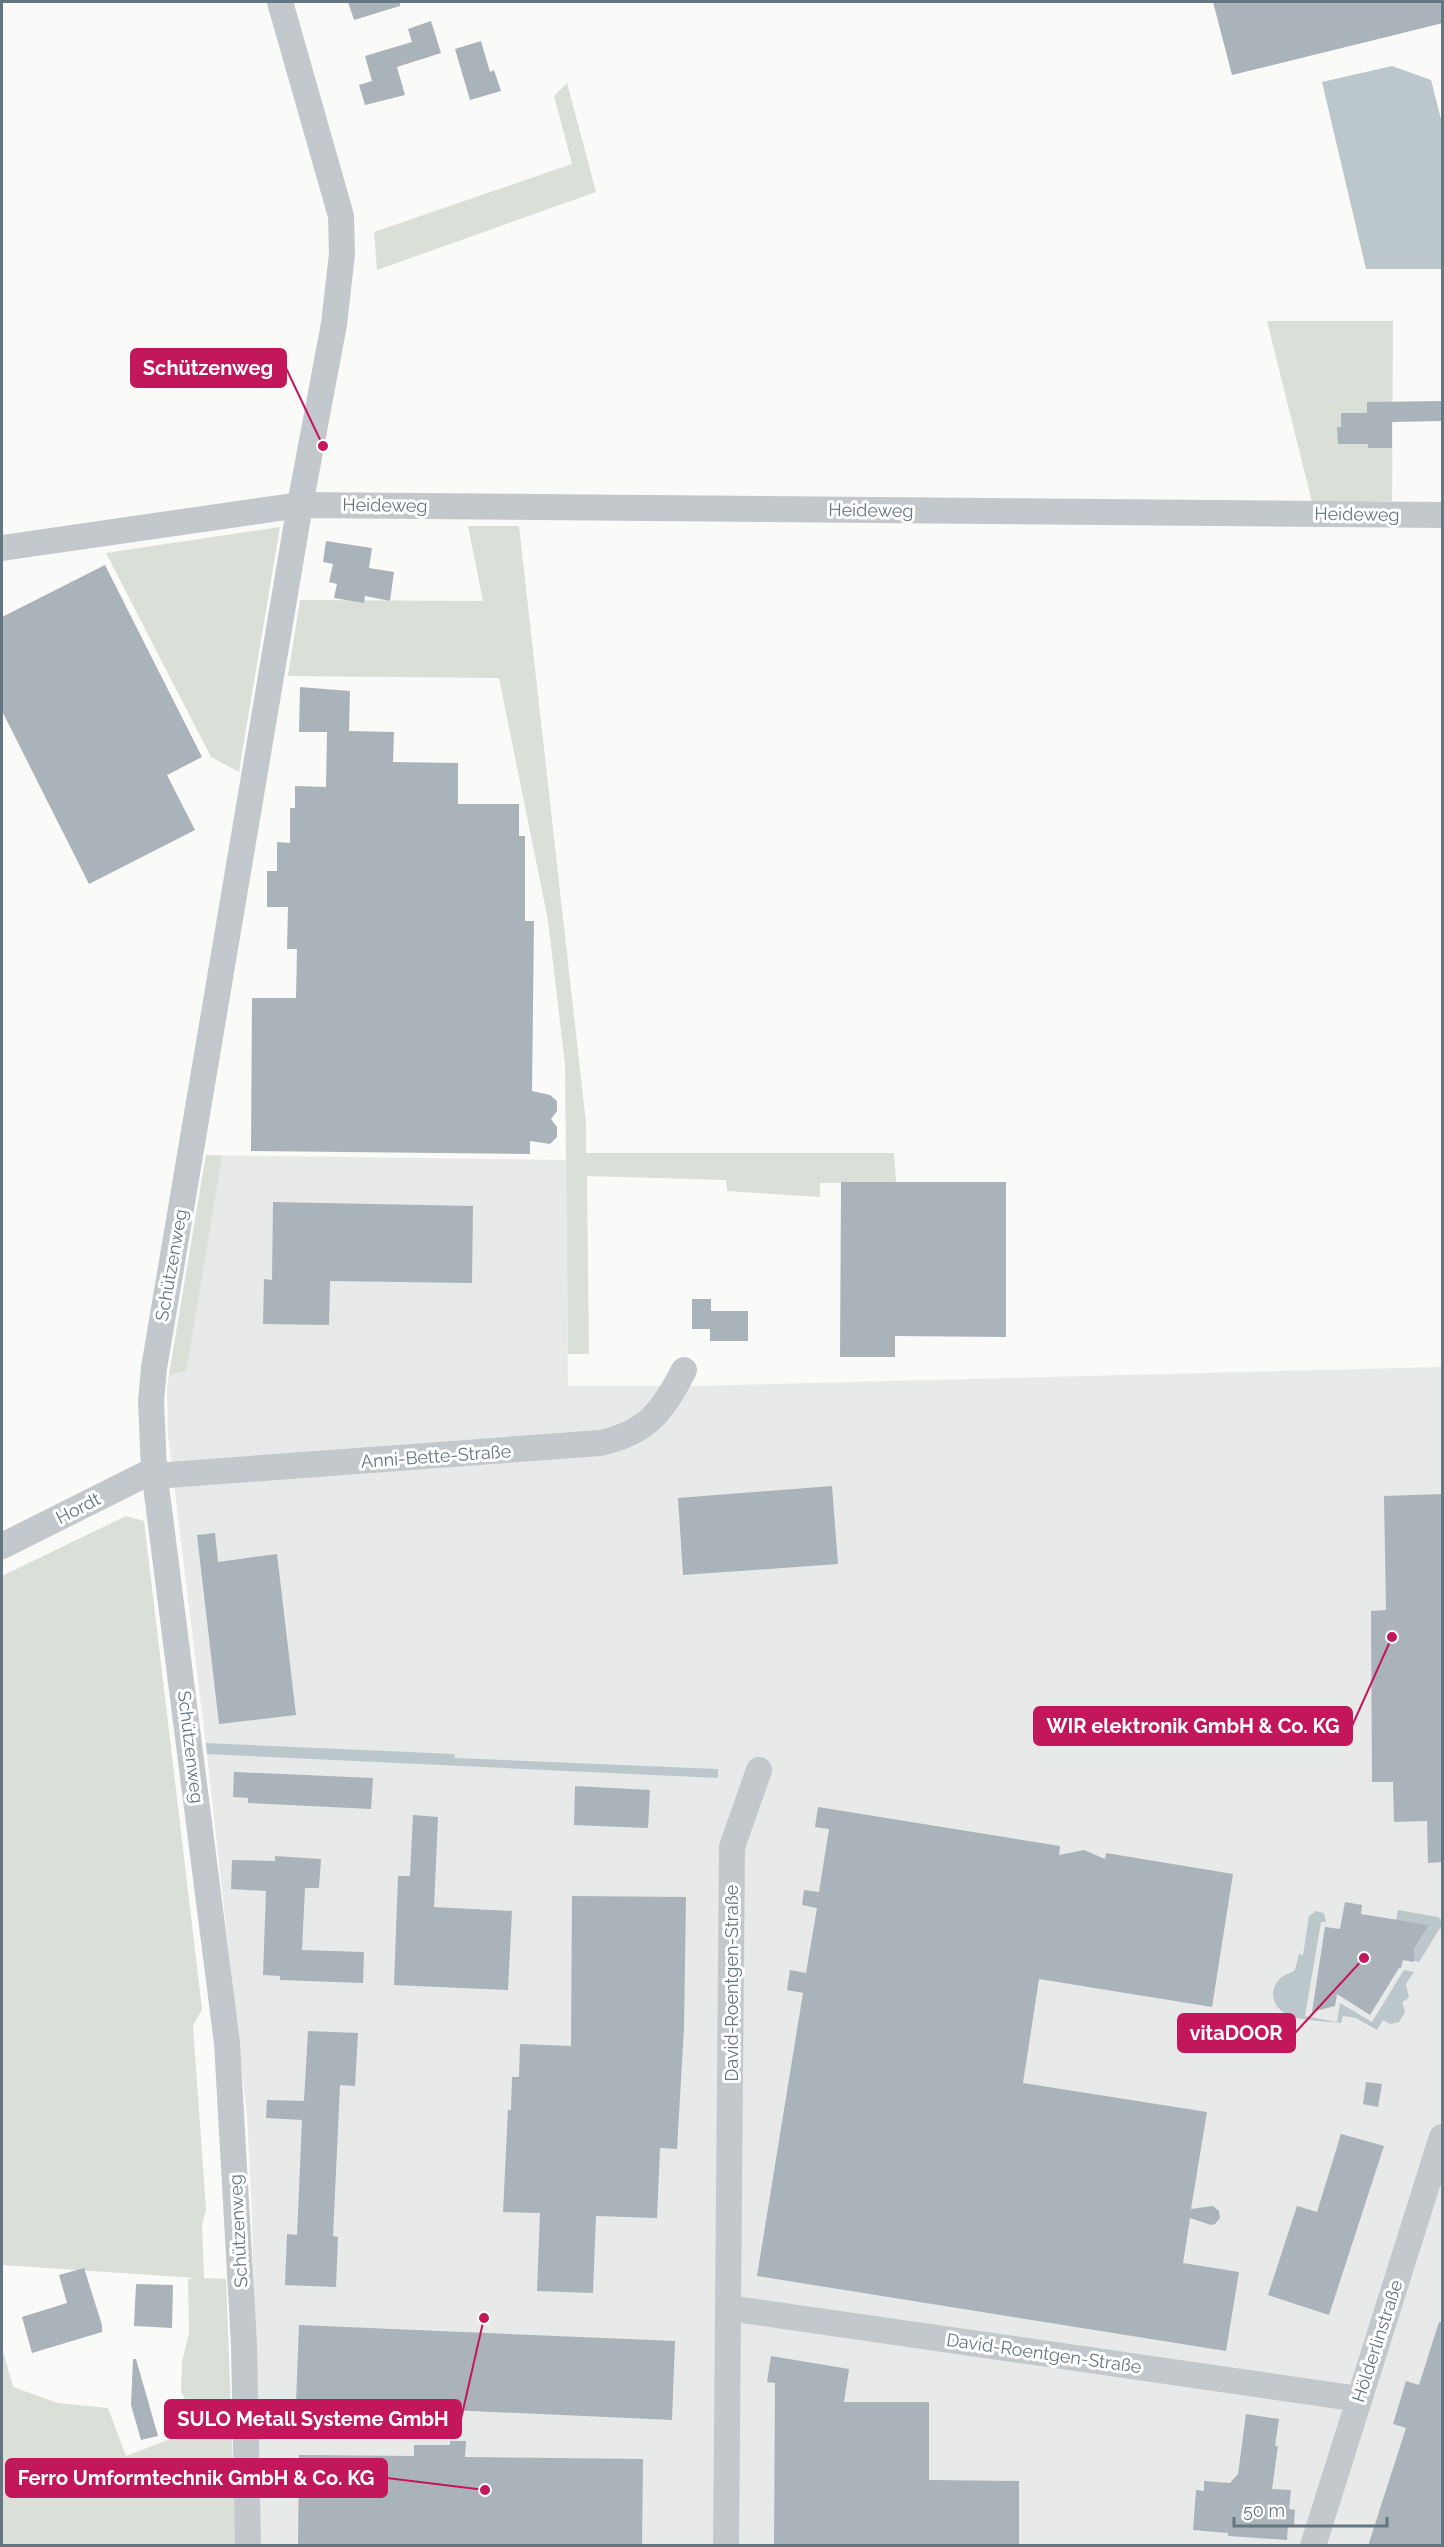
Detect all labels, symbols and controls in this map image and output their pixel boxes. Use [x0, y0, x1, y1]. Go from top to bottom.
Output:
callout: Schützenweg [131, 349, 286, 387]
text: Schützenweg [143, 356, 273, 380]
street label: Heideweg [342, 494, 428, 516]
street label: Heideweg [828, 499, 914, 521]
street label: Heideweg [1314, 503, 1400, 525]
street label: Schützenweg [151, 1207, 191, 1323]
street label: Anni-Bette-Straße [360, 1440, 512, 1472]
street label: Hordt [52, 1488, 104, 1528]
street label: Schützenweg [174, 1689, 208, 1805]
callout: WIR elektronik GmbH & Co. KG [1034, 1707, 1352, 1745]
text: WIR elektronik GmbH & Co. KG [1046, 1714, 1340, 1738]
street label: David-Roentgen-Straße [721, 1884, 742, 2081]
callout: vitaDOOR [1178, 2014, 1295, 2052]
text: vitaDOOR [1189, 2021, 1283, 2045]
street label: Schützenweg [225, 2174, 251, 2288]
street label: Hölderlinstraße [1347, 2277, 1407, 2405]
street label: David-Roentgen-Straße [945, 2329, 1143, 2377]
callout: SULO Metall Systeme GmbH [165, 2400, 461, 2438]
text: SULO Metall Systeme GmbH [177, 2407, 449, 2431]
callout: Ferro Umformtechnik GmbH & Co. KG [6, 2459, 387, 2497]
text: Ferro Umformtechnik GmbH & Co. KG [18, 2466, 374, 2490]
scale bar [1234, 2490, 1387, 2528]
text: 50 m [1243, 2500, 1285, 2521]

